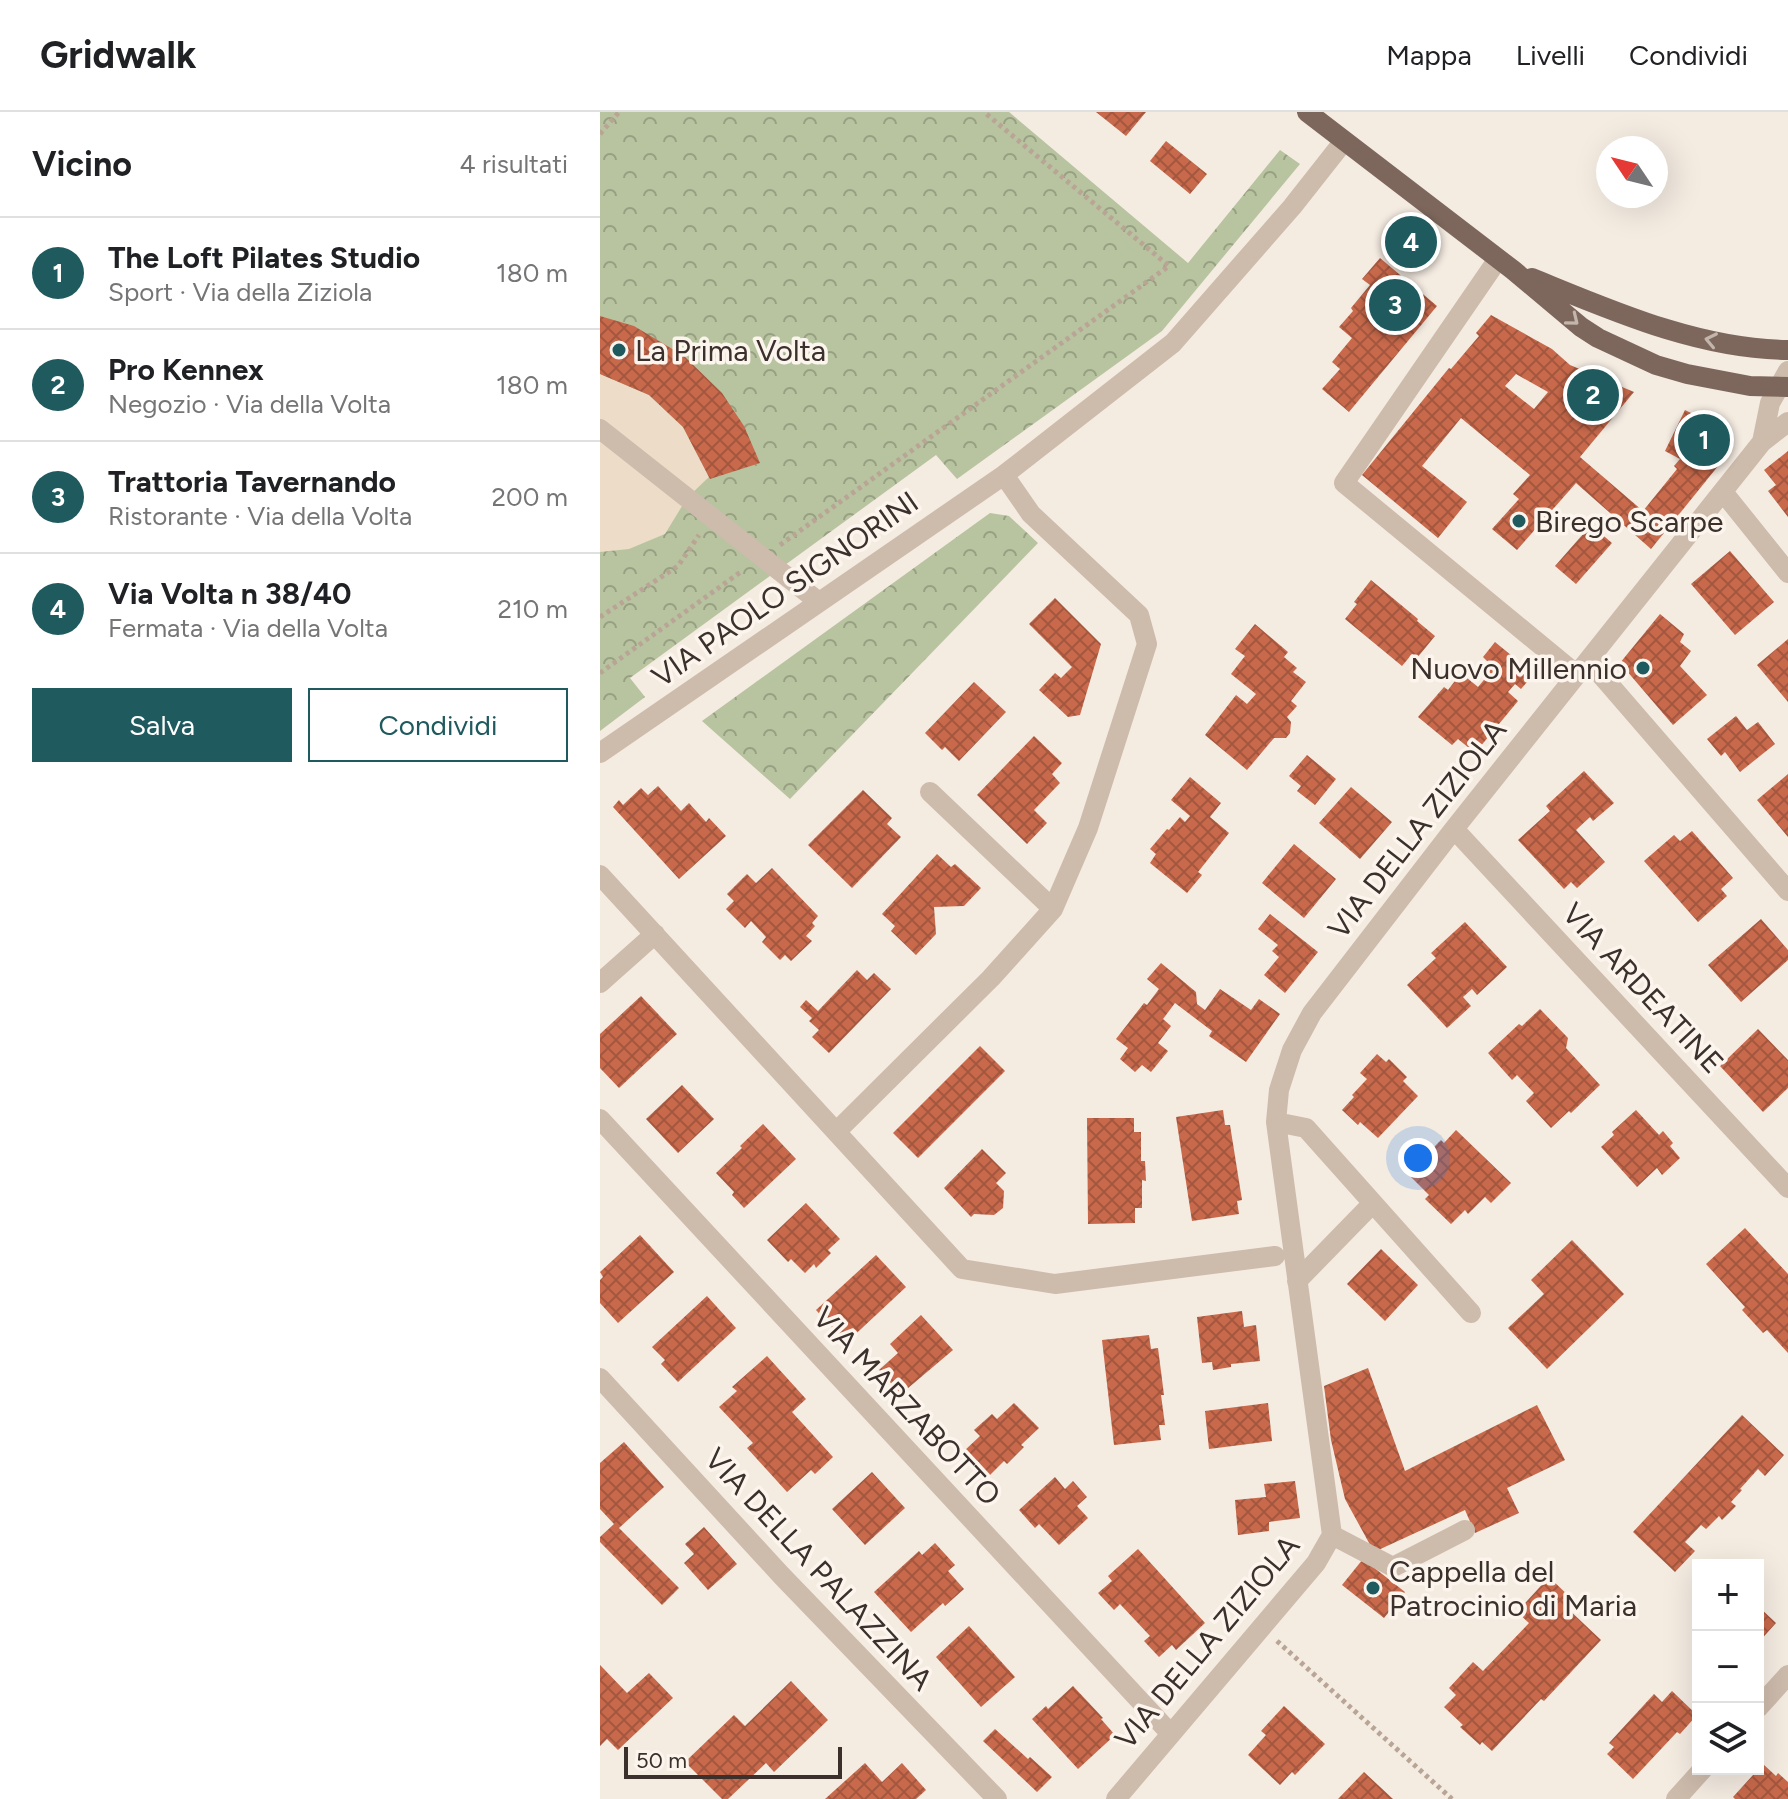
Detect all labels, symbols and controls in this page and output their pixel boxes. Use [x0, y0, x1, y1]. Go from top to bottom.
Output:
text: Gridwalk [40, 32, 196, 78]
text: Mappa [1386, 38, 1472, 72]
text: Livelli [1516, 38, 1585, 72]
text: Condividi [1629, 38, 1748, 72]
north arrow [1596, 136, 1668, 208]
text: Vicino [32, 144, 132, 185]
text: 4 risultati [459, 148, 568, 180]
pin: 4 [1385, 212, 1437, 272]
text: The Loft Pilates Studio [108, 239, 420, 276]
text: 1 [53, 257, 63, 289]
text: 180 m [496, 257, 568, 289]
pin: 3 [1369, 275, 1421, 335]
text: Sport · Via della Ziziola [108, 276, 372, 308]
one-way arrow [1564, 311, 1579, 325]
place label: La Prima Volta [635, 332, 826, 369]
one-way arrow [1705, 332, 1718, 349]
marker: La Prima Volta [610, 341, 628, 359]
text: Pro Kennex [108, 351, 264, 388]
pin: 2 [1567, 365, 1619, 425]
text: 2 [50, 369, 66, 401]
text: 180 m [496, 369, 568, 401]
text: Negozio · Via della Volta [108, 388, 391, 420]
pin: 1 [1678, 410, 1730, 470]
text: Trattoria Tavernando [108, 463, 396, 500]
text: 3 [51, 481, 65, 513]
text: 200 m [492, 481, 568, 513]
street label: VIA PAOLO SIGNORINI [645, 483, 925, 695]
text: Ristorante · Via della Volta [108, 500, 412, 532]
place label: Birego Scarpe [1535, 503, 1723, 540]
marker: Birego Scarpe [1510, 512, 1528, 530]
text: Via Volta n 38/40 [108, 575, 351, 612]
text: 4 [50, 593, 66, 625]
text: 210 m [498, 593, 568, 625]
text: Fermata · Via della Volta [108, 612, 388, 644]
place label: Nuovo Millennio [1410, 650, 1627, 687]
marker: Nuovo Millennio [1634, 659, 1652, 677]
button: Salva [32, 688, 292, 762]
button: Condividi [308, 688, 568, 762]
street label: VIA DELLA ZIZIOLA [1320, 712, 1514, 946]
street label: VIA ARDEATINE [1555, 895, 1731, 1081]
your location [1398, 1138, 1438, 1178]
street label: VIA MARZABOTTO [805, 1299, 1009, 1513]
street label: VIA DELLA PALAZZINA [697, 1440, 941, 1698]
street label: VIA DELLA ZIZIOLA [1107, 1527, 1308, 1756]
place label: Cappella del Patrocinio di Maria [1389, 1553, 1637, 1624]
map controls [1692, 1559, 1764, 1775]
button: + [1692, 1559, 1764, 1631]
marker: Cappella del Patrocinio di Maria [1364, 1579, 1382, 1597]
button: − [1692, 1631, 1764, 1703]
button: layers [1692, 1703, 1764, 1775]
scale bar [624, 1743, 842, 1779]
text: 50 m [636, 1747, 687, 1774]

